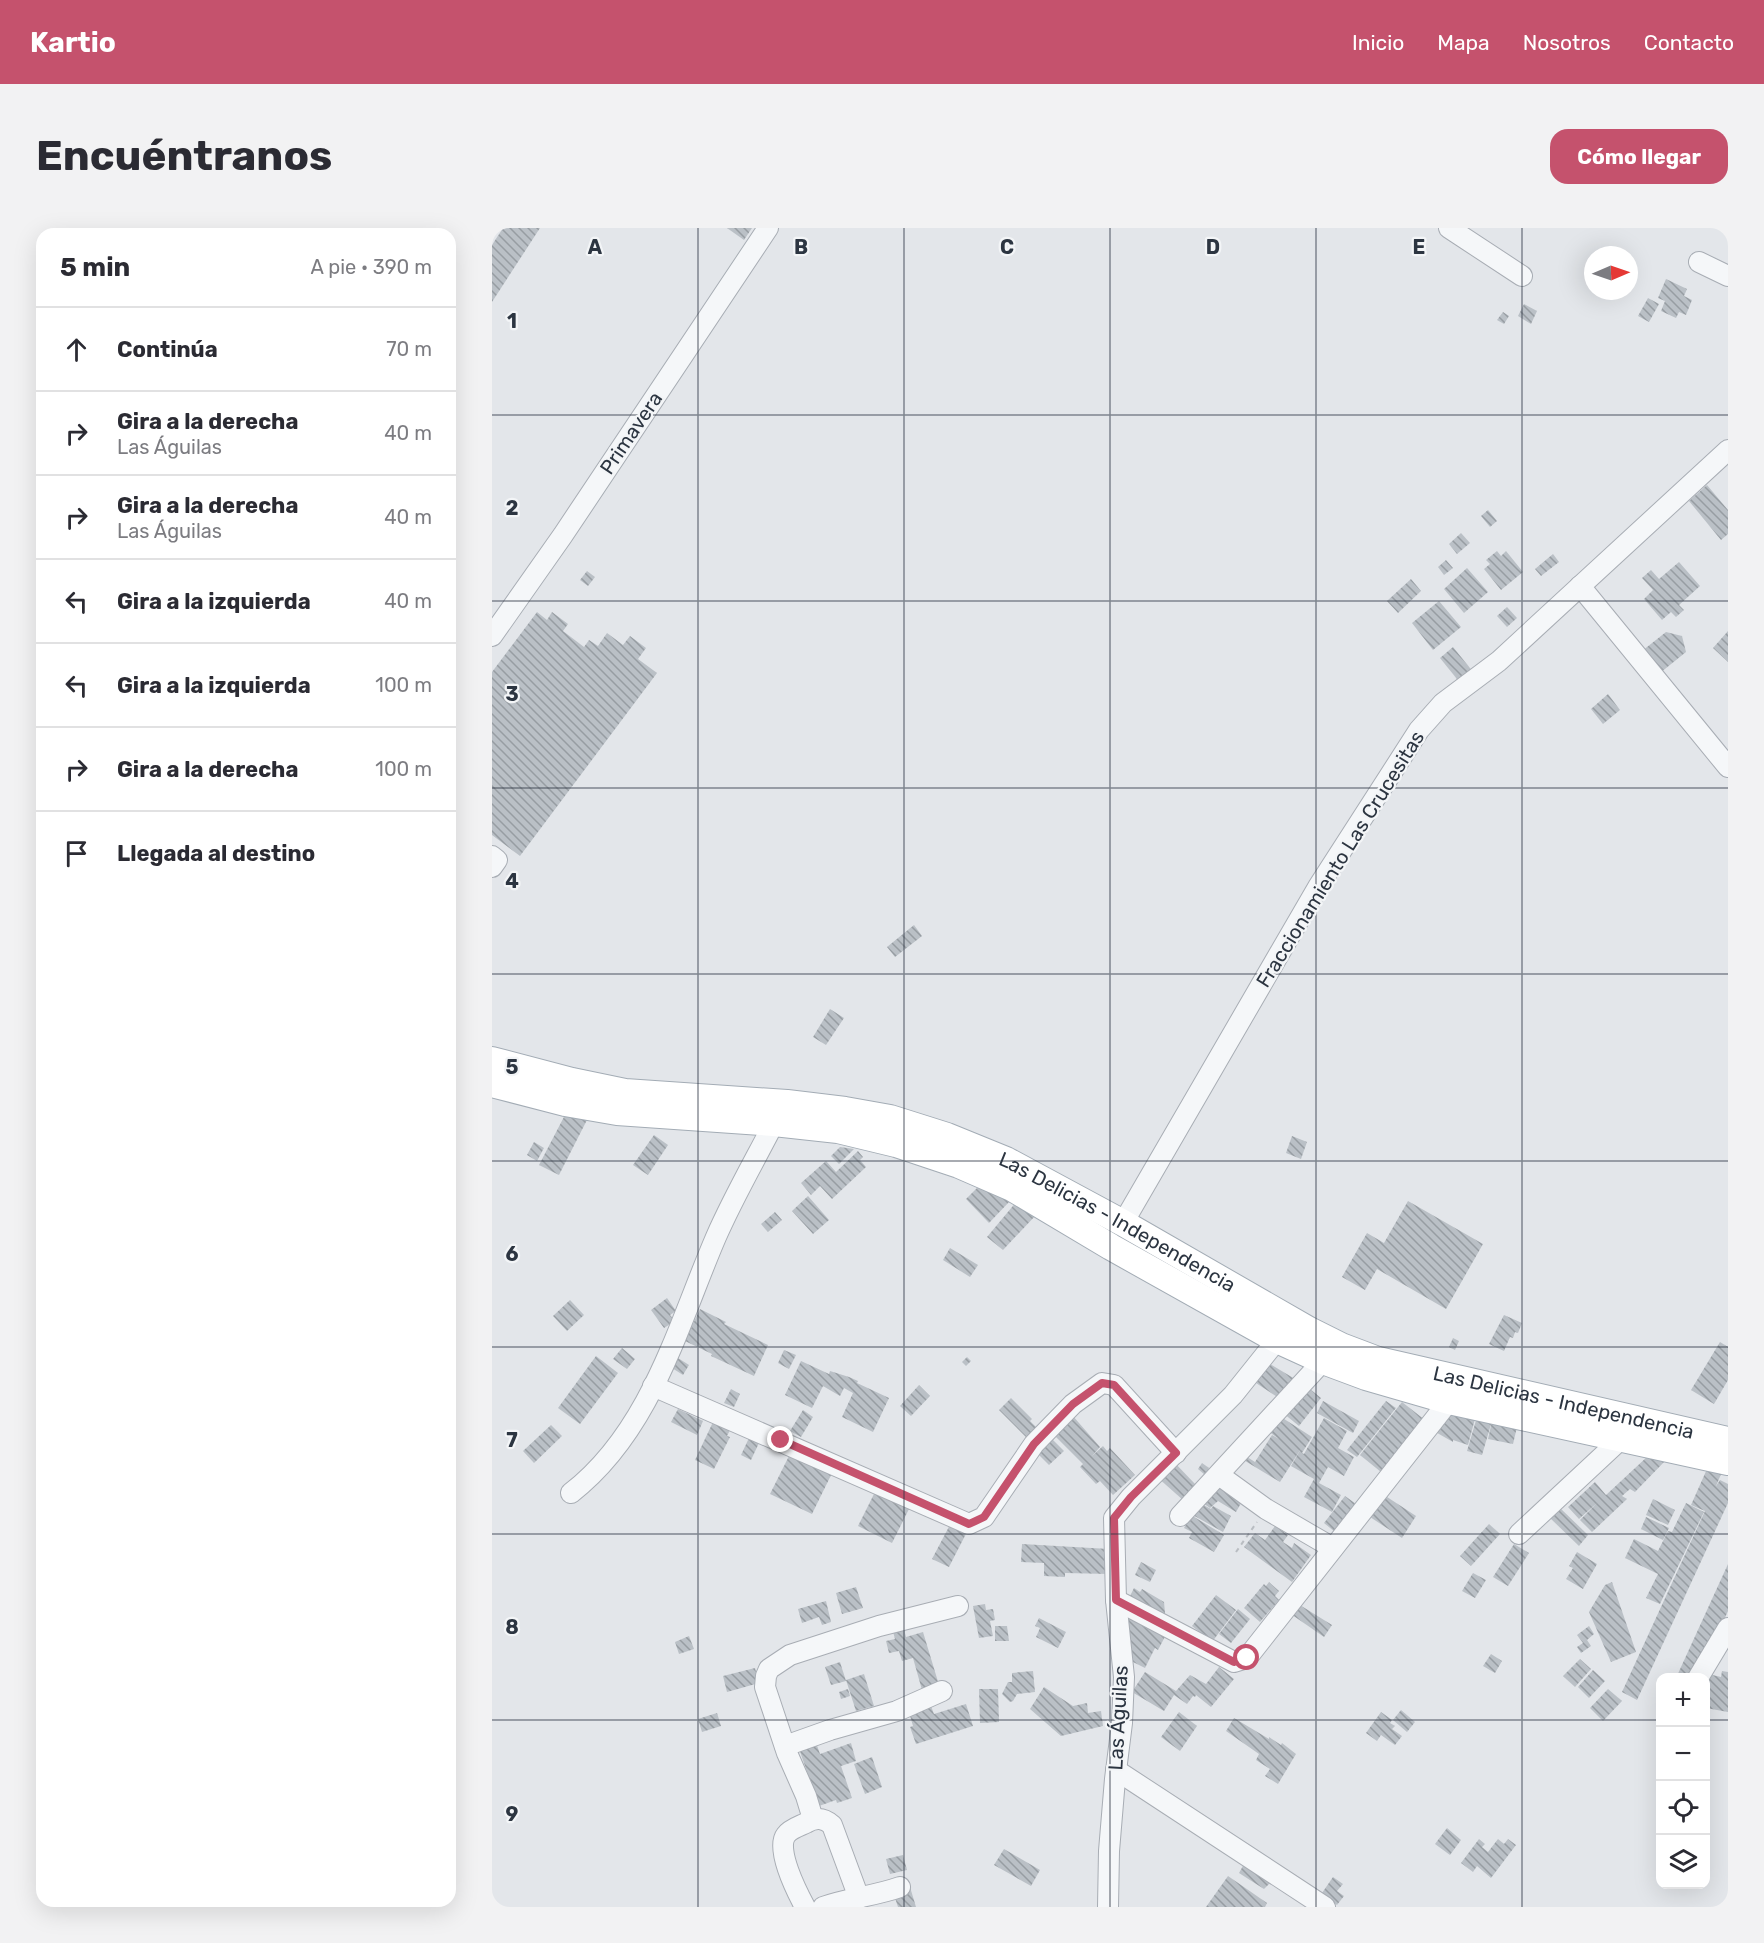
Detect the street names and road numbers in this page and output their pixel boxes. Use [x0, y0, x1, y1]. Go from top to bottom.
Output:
street label: Primavera [595, 387, 667, 479]
street label: Fraccionamiento Las Crucesitas [1251, 726, 1429, 992]
street label: Las Delicias - Independencia [996, 1147, 1240, 1297]
street label: Las Delicias - Independencia [1431, 1361, 1696, 1444]
street label: Las Águilas [1103, 1665, 1133, 1771]

